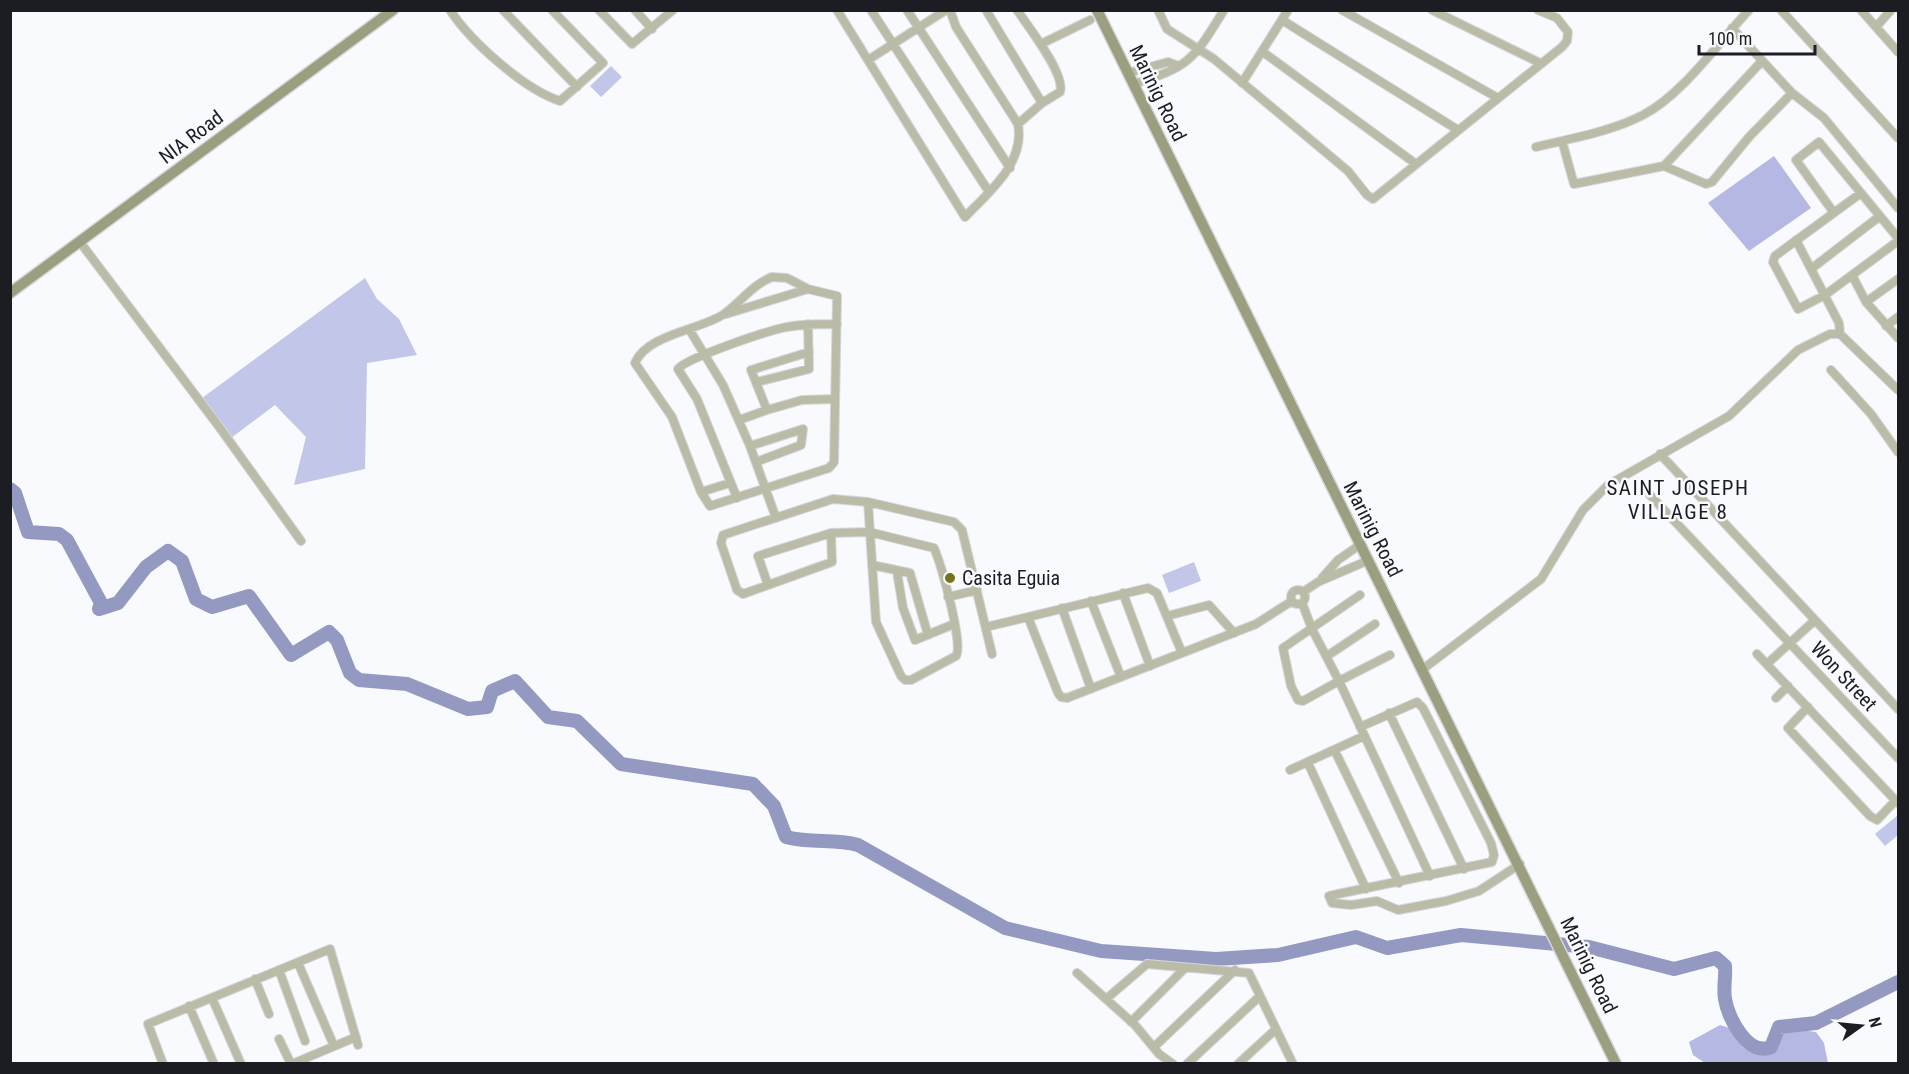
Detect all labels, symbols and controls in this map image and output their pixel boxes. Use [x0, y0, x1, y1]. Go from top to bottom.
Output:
scale bar [1699, 18, 1814, 56]
text: 100 m [1708, 28, 1752, 49]
street label: Marinig Road [1124, 41, 1192, 145]
street label: NIA Road [154, 105, 228, 169]
district label: SAINT JOSEPH VILLAGE 8 [1606, 476, 1750, 524]
street label: Marinig Road [1339, 477, 1407, 581]
place label: Casita Eguia [962, 566, 1060, 590]
marker: Casita Eguia [943, 571, 957, 585]
street label: Won Street [1806, 636, 1882, 716]
street label: Marinig Road [1555, 913, 1623, 1017]
north arrow [1831, 996, 1891, 1056]
text: N [1865, 1015, 1885, 1029]

